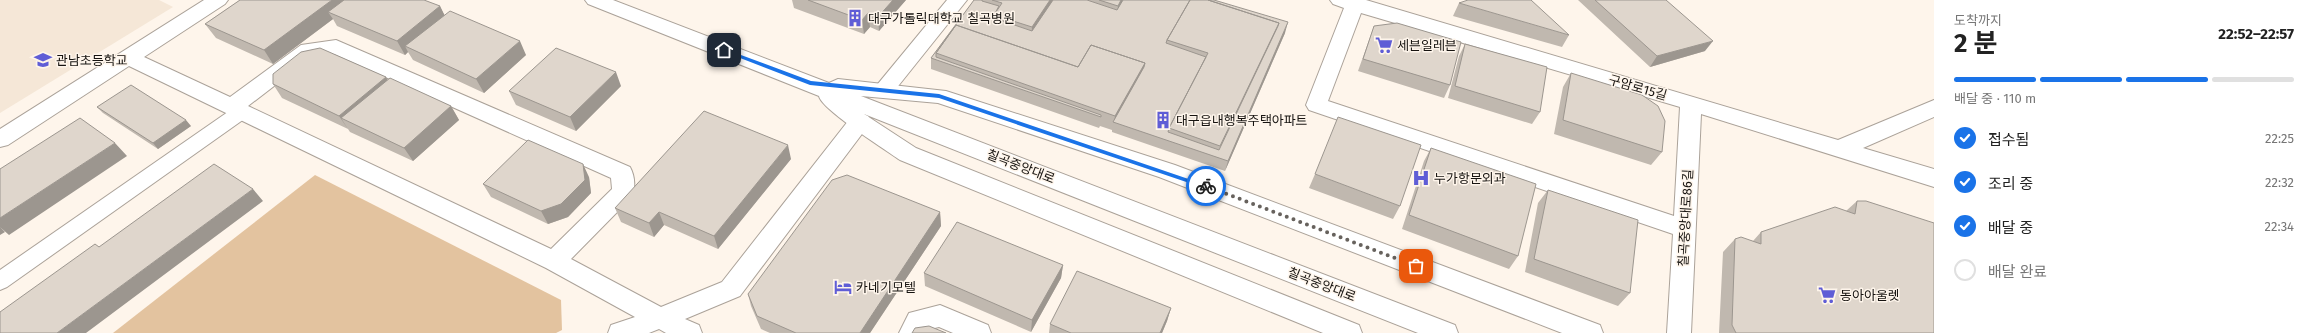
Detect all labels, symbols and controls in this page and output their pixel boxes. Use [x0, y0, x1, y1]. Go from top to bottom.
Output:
building icon: 대구가톨릭대학교 칠곡병원 [845, 8, 865, 28]
place label: 대구가톨릭대학교 칠곡병원 [868, 11, 1015, 26]
text: 도착까지 [1954, 13, 2002, 28]
text: 22:52–22:57 [2218, 25, 2294, 43]
text: 2 분 [1954, 28, 1998, 59]
pin [707, 33, 741, 67]
supermarket icon: 세븐일레븐 [1374, 35, 1394, 55]
place label: 세븐일레븐 [1397, 38, 1457, 53]
icon: home [713, 39, 735, 61]
school or university icon: 관남초등학교 [33, 50, 53, 70]
place label: 관남초등학교 [56, 53, 128, 68]
street label: 구암로15길 [1607, 72, 1669, 103]
text: 배달 중 · 110 m [1954, 91, 2036, 106]
building icon: 대구읍내행복주택아파트 [1153, 110, 1173, 130]
place label: 대구읍내행복주택아파트 [1176, 113, 1308, 128]
icon: check [1954, 127, 1976, 149]
text: 접수됨 [1988, 131, 2029, 149]
text: 22:25 [2265, 131, 2294, 146]
street label: 칠곡중앙대로 [985, 147, 1057, 186]
courier [1186, 166, 1226, 206]
hospital icon: 누가항문외과 [1411, 168, 1431, 188]
street label: 칠곡중앙대로86길 [1675, 169, 1696, 267]
place label: 누가항문외과 [1434, 171, 1506, 186]
icon: check [1954, 171, 1976, 193]
icon: bike [1195, 175, 1217, 197]
text: 조리 중 [1988, 175, 2033, 193]
text: 22:32 [2265, 175, 2294, 190]
icon: check [1954, 215, 1976, 237]
text: 배달 중 [1988, 219, 2033, 237]
text: 22:34 [2265, 219, 2294, 234]
pin [1399, 249, 1433, 283]
icon: bag [1405, 255, 1427, 277]
text: 배달 완료 [1988, 263, 2047, 281]
street label: 칠곡중앙대로 [1286, 265, 1358, 304]
hotel icon: 카네기모텔 [833, 277, 853, 297]
place label: 카네기모텔 [856, 280, 916, 295]
supermarket icon: 동아아울렛 [1817, 285, 1837, 305]
place label: 동아아울렛 [1840, 288, 1900, 303]

